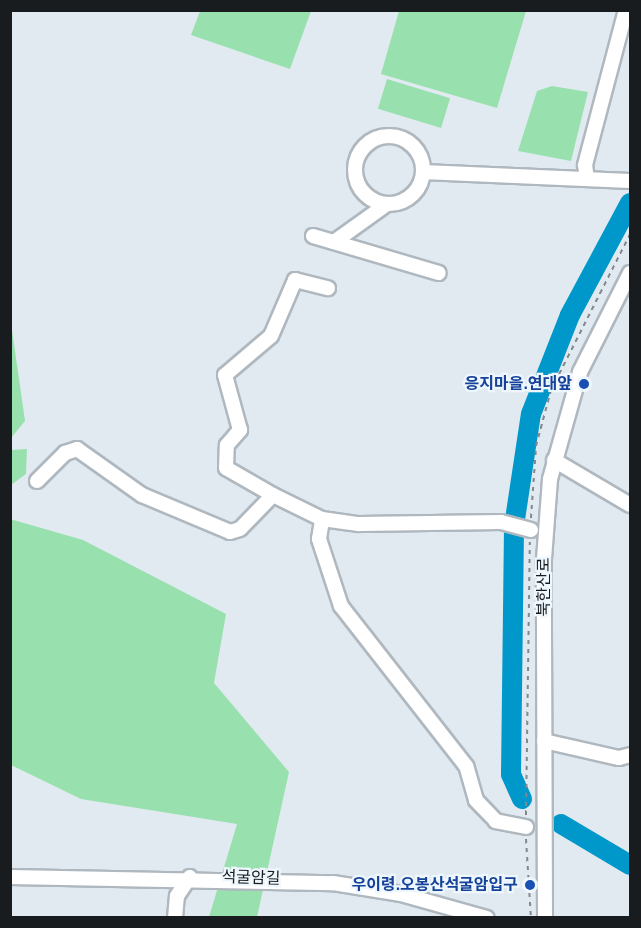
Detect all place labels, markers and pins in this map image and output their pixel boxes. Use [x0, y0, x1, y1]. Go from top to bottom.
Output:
place label: 응지마을.연대앞 [465, 374, 572, 394]
marker: 응지마을.연대앞 [577, 377, 591, 391]
place label: 우이령.오봉산석굴암입구 [352, 875, 518, 895]
marker: 우이령.오봉산석굴암입구 [523, 878, 537, 892]

